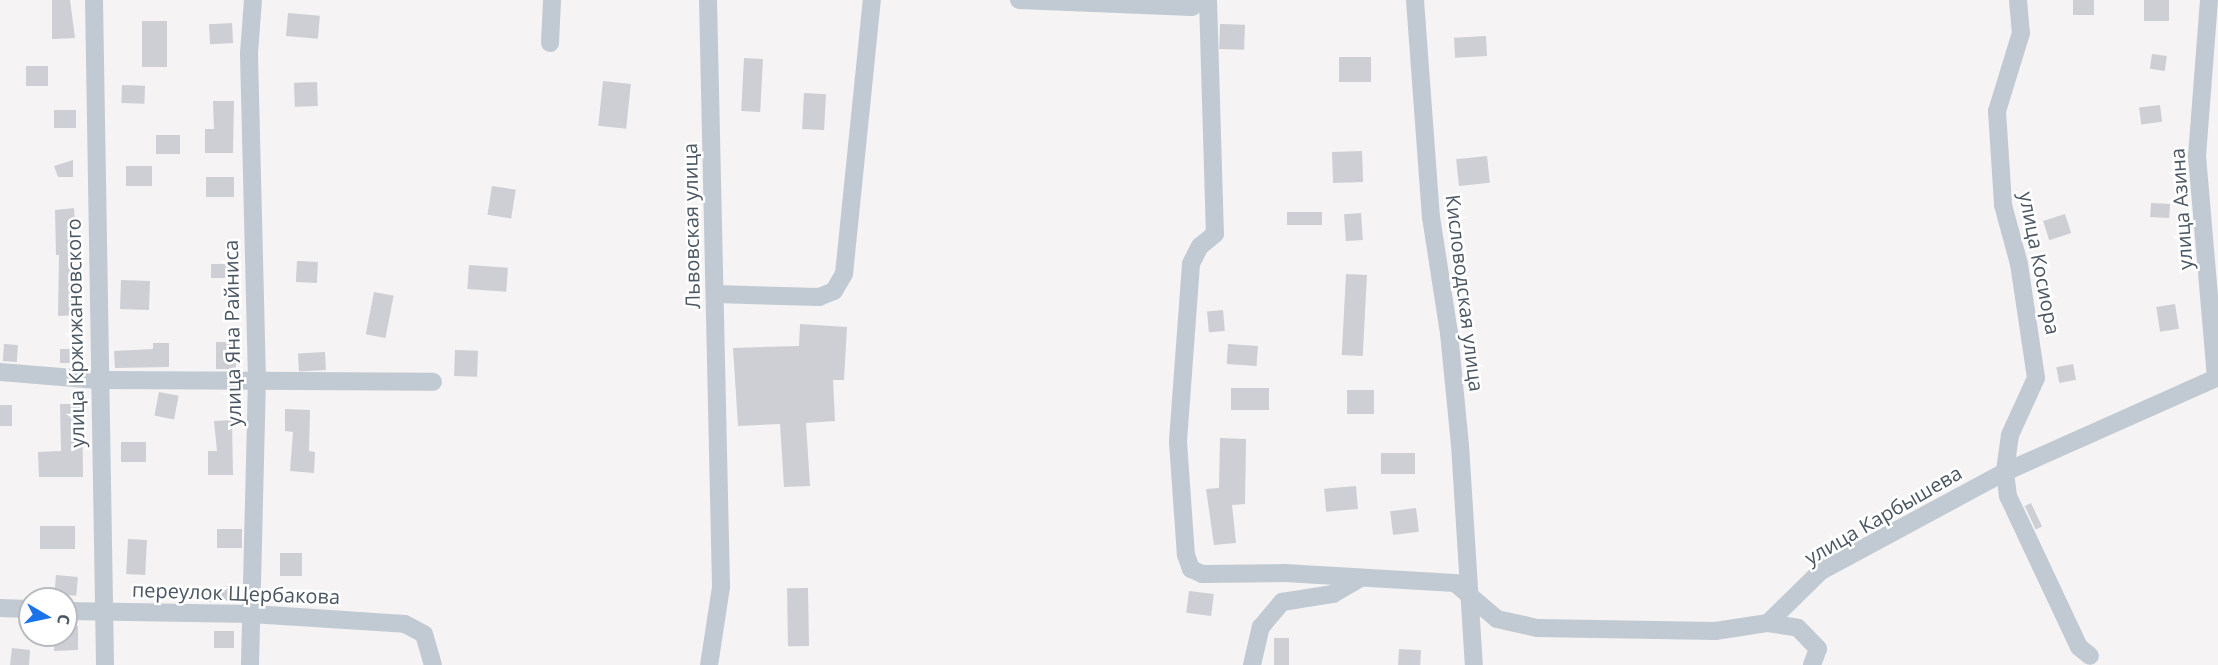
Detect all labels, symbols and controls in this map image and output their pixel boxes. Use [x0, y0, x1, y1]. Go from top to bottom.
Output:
street label: Львовская улица [678, 143, 704, 309]
street label: улица Азина [2165, 147, 2197, 271]
street label: улица Косиора [2014, 190, 2066, 336]
street label: Кисловодская улица [1441, 193, 1489, 393]
street label: улица Кржижановского [61, 218, 89, 448]
street label: улица Яна Райниса [218, 240, 246, 426]
street label: улица Карбышева [1800, 460, 1966, 570]
street label: переулок Щербакова [131, 577, 341, 609]
north arrow [18, 587, 78, 647]
text: С [52, 613, 75, 626]

